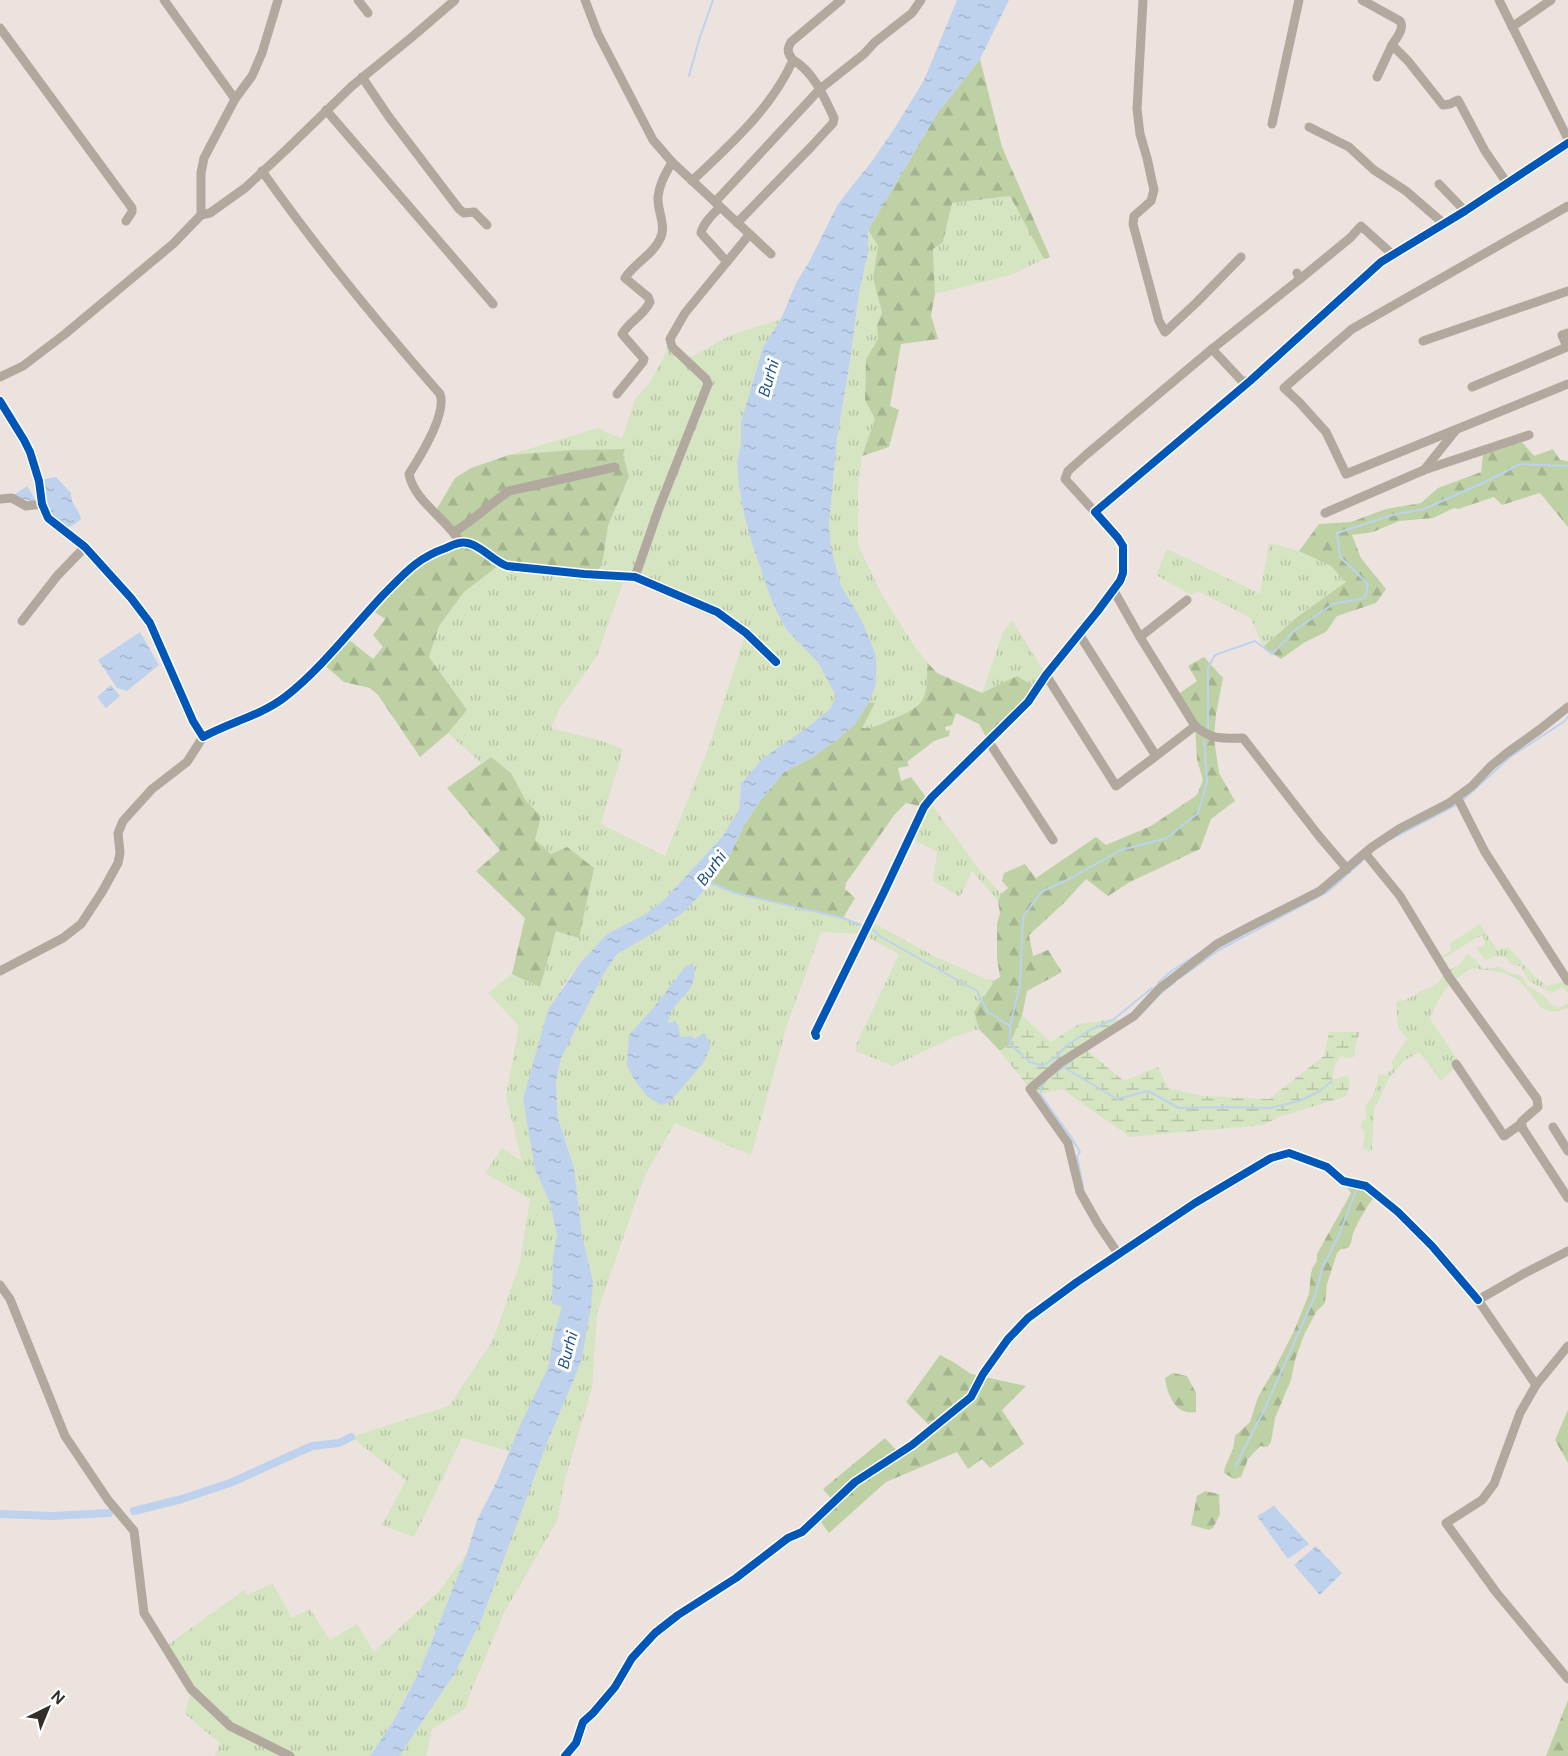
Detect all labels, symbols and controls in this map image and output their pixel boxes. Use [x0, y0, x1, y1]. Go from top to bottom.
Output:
water label: Burhi [753, 356, 784, 399]
water label: Burhi [692, 846, 732, 890]
water label: Burhi [552, 1328, 583, 1371]
north arrow [18, 1678, 78, 1738]
text: N [46, 1686, 69, 1709]

